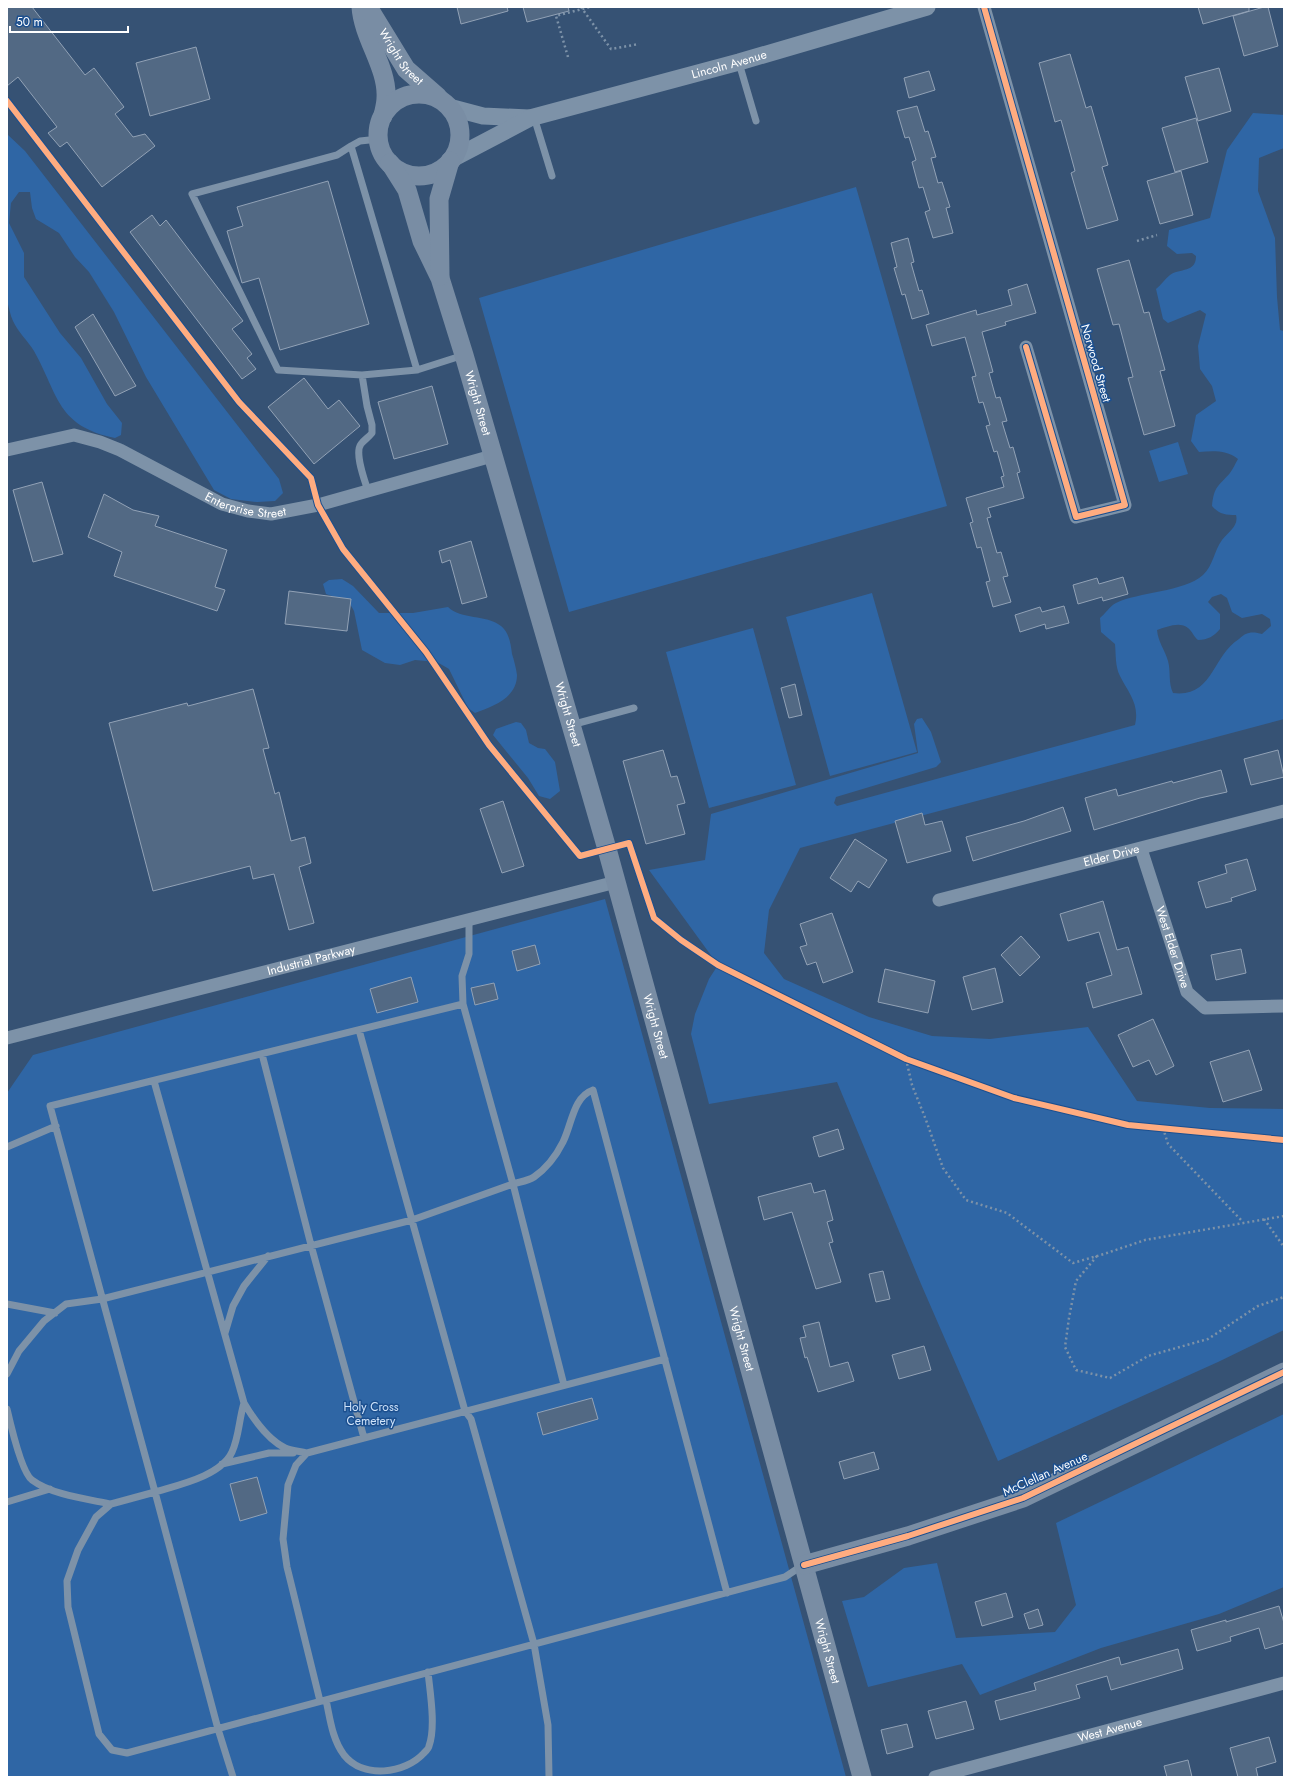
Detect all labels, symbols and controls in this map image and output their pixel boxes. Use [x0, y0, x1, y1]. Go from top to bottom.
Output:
scale bar [10, 8, 128, 34]
text: 50 m [16, 13, 43, 31]
street label: Wright Street [374, 25, 428, 89]
street label: Lincoln Avenue [689, 45, 769, 83]
street label: Norwood Street [1076, 322, 1116, 404]
street label: Wright Street [460, 369, 496, 438]
street label: Enterprise Street [202, 487, 288, 523]
street label: Wright Street [550, 680, 586, 749]
street label: Elder Drive [1082, 840, 1141, 871]
street label: West Elder Drive [1151, 904, 1194, 990]
street label: Industrial Parkway [265, 940, 358, 980]
street label: Wright Street [638, 992, 673, 1061]
street label: Wright Street [724, 1304, 759, 1373]
park label: Holy Cross Cemetery [343, 1398, 399, 1430]
street label: McClellan Avenue [1000, 1447, 1090, 1501]
street label: Wright Street [810, 1617, 845, 1686]
street label: West Avenue [1076, 1713, 1144, 1747]

